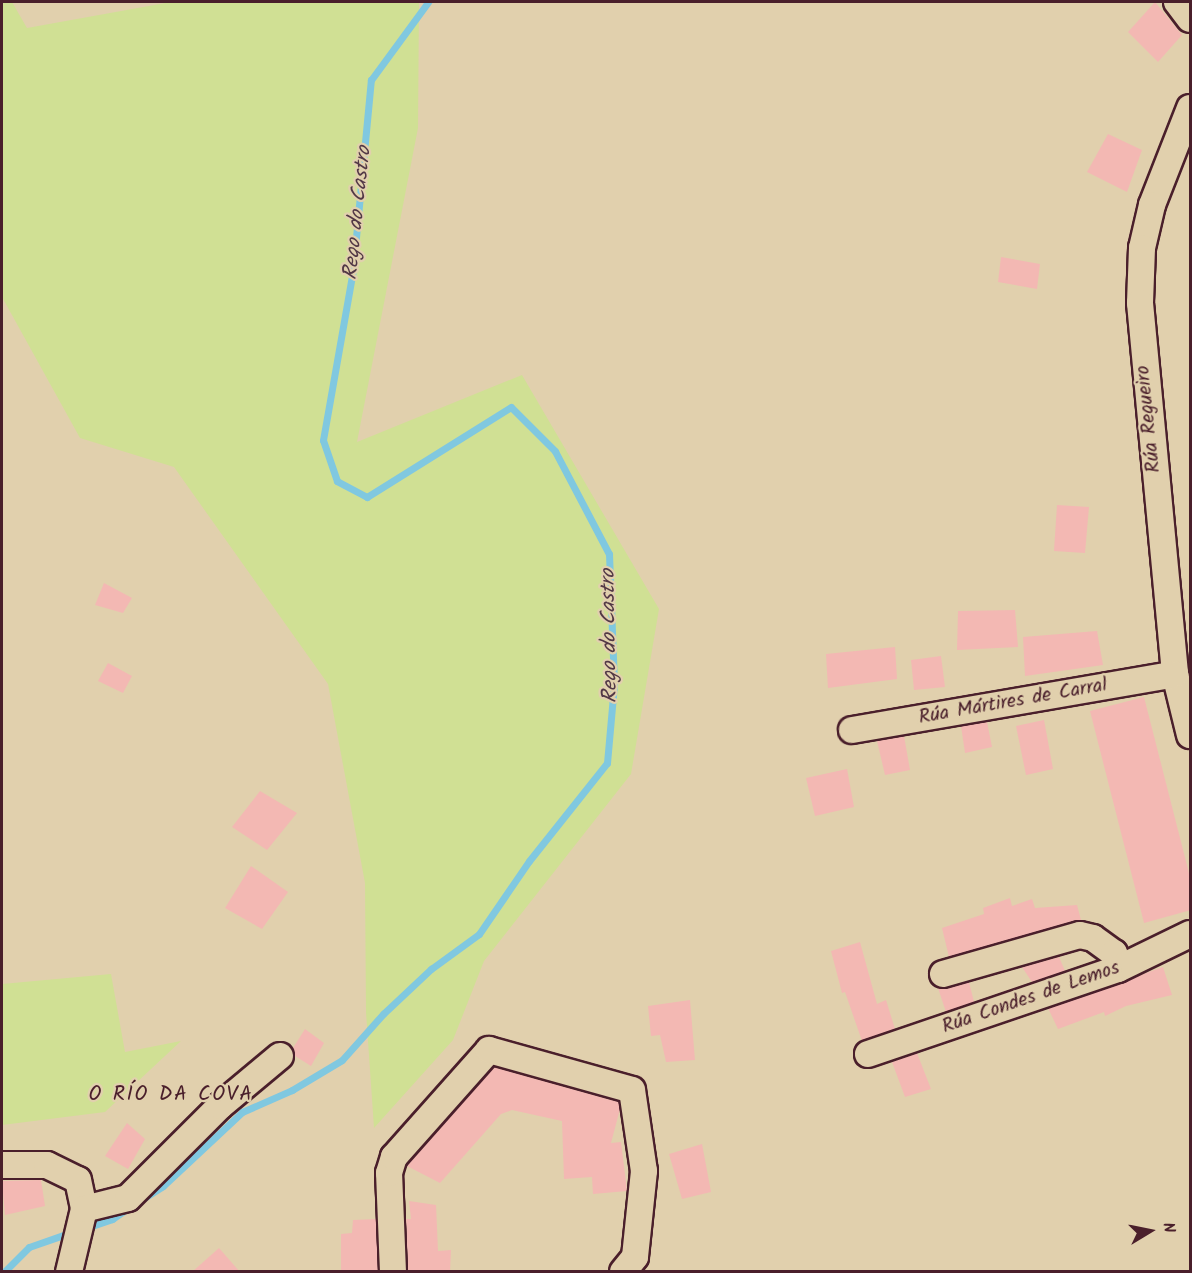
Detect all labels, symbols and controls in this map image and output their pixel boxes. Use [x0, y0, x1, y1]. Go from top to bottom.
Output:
water label: Rego do Castro [338, 145, 378, 281]
street label: Rúa Regueiro [1131, 364, 1167, 474]
water label: Rego do Castro [596, 569, 624, 703]
street label: Rúa Mártires de Carral [917, 674, 1109, 730]
street label: Rúa Condes de Lemos [939, 956, 1123, 1040]
district label: O RÍO DA COVA [89, 1082, 253, 1108]
north arrow [1120, 1201, 1180, 1261]
text: N [1155, 1221, 1181, 1235]

